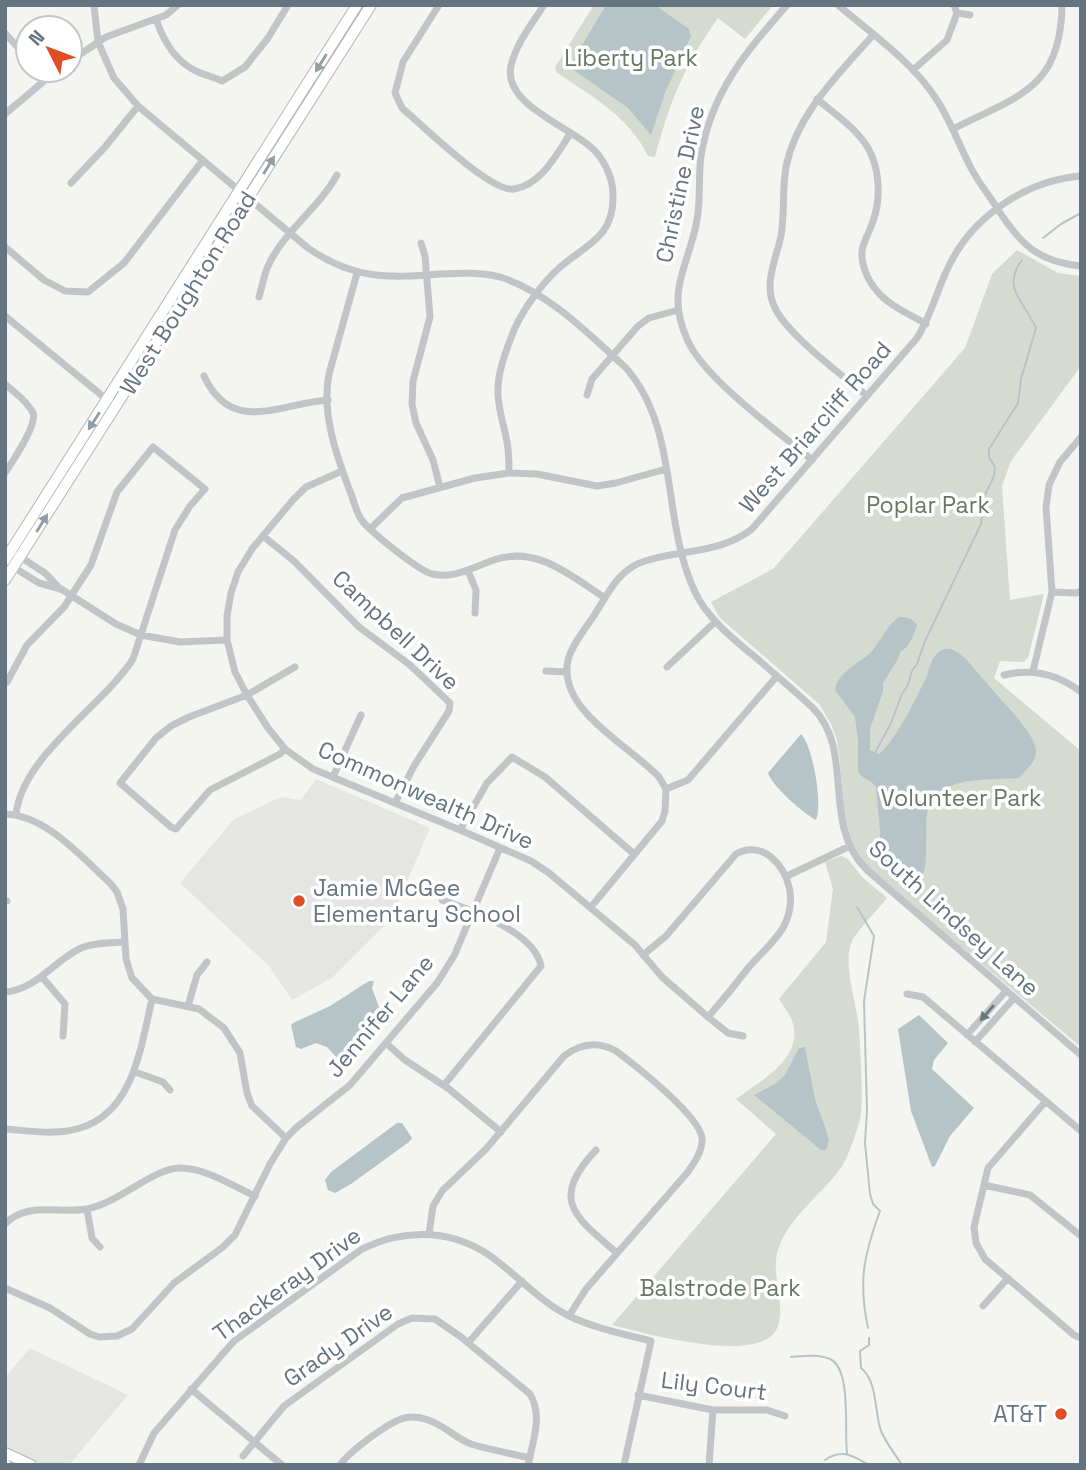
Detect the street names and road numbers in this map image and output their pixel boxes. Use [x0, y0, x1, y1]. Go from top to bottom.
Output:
street label: Christine Drive [649, 103, 711, 265]
street label: West Boughton Road [113, 186, 263, 400]
street label: West Briarcliff Road [732, 335, 898, 519]
street label: Campbell Drive [326, 563, 466, 697]
street label: Commonwealth Drive [313, 734, 539, 856]
street label: South Lindsey Lane [862, 833, 1046, 1003]
street label: Jennifer Lane [320, 948, 440, 1084]
street label: Thackeray Drive [207, 1220, 367, 1348]
street label: Grady Drive [278, 1296, 398, 1394]
street label: Lily Court [660, 1365, 768, 1407]

